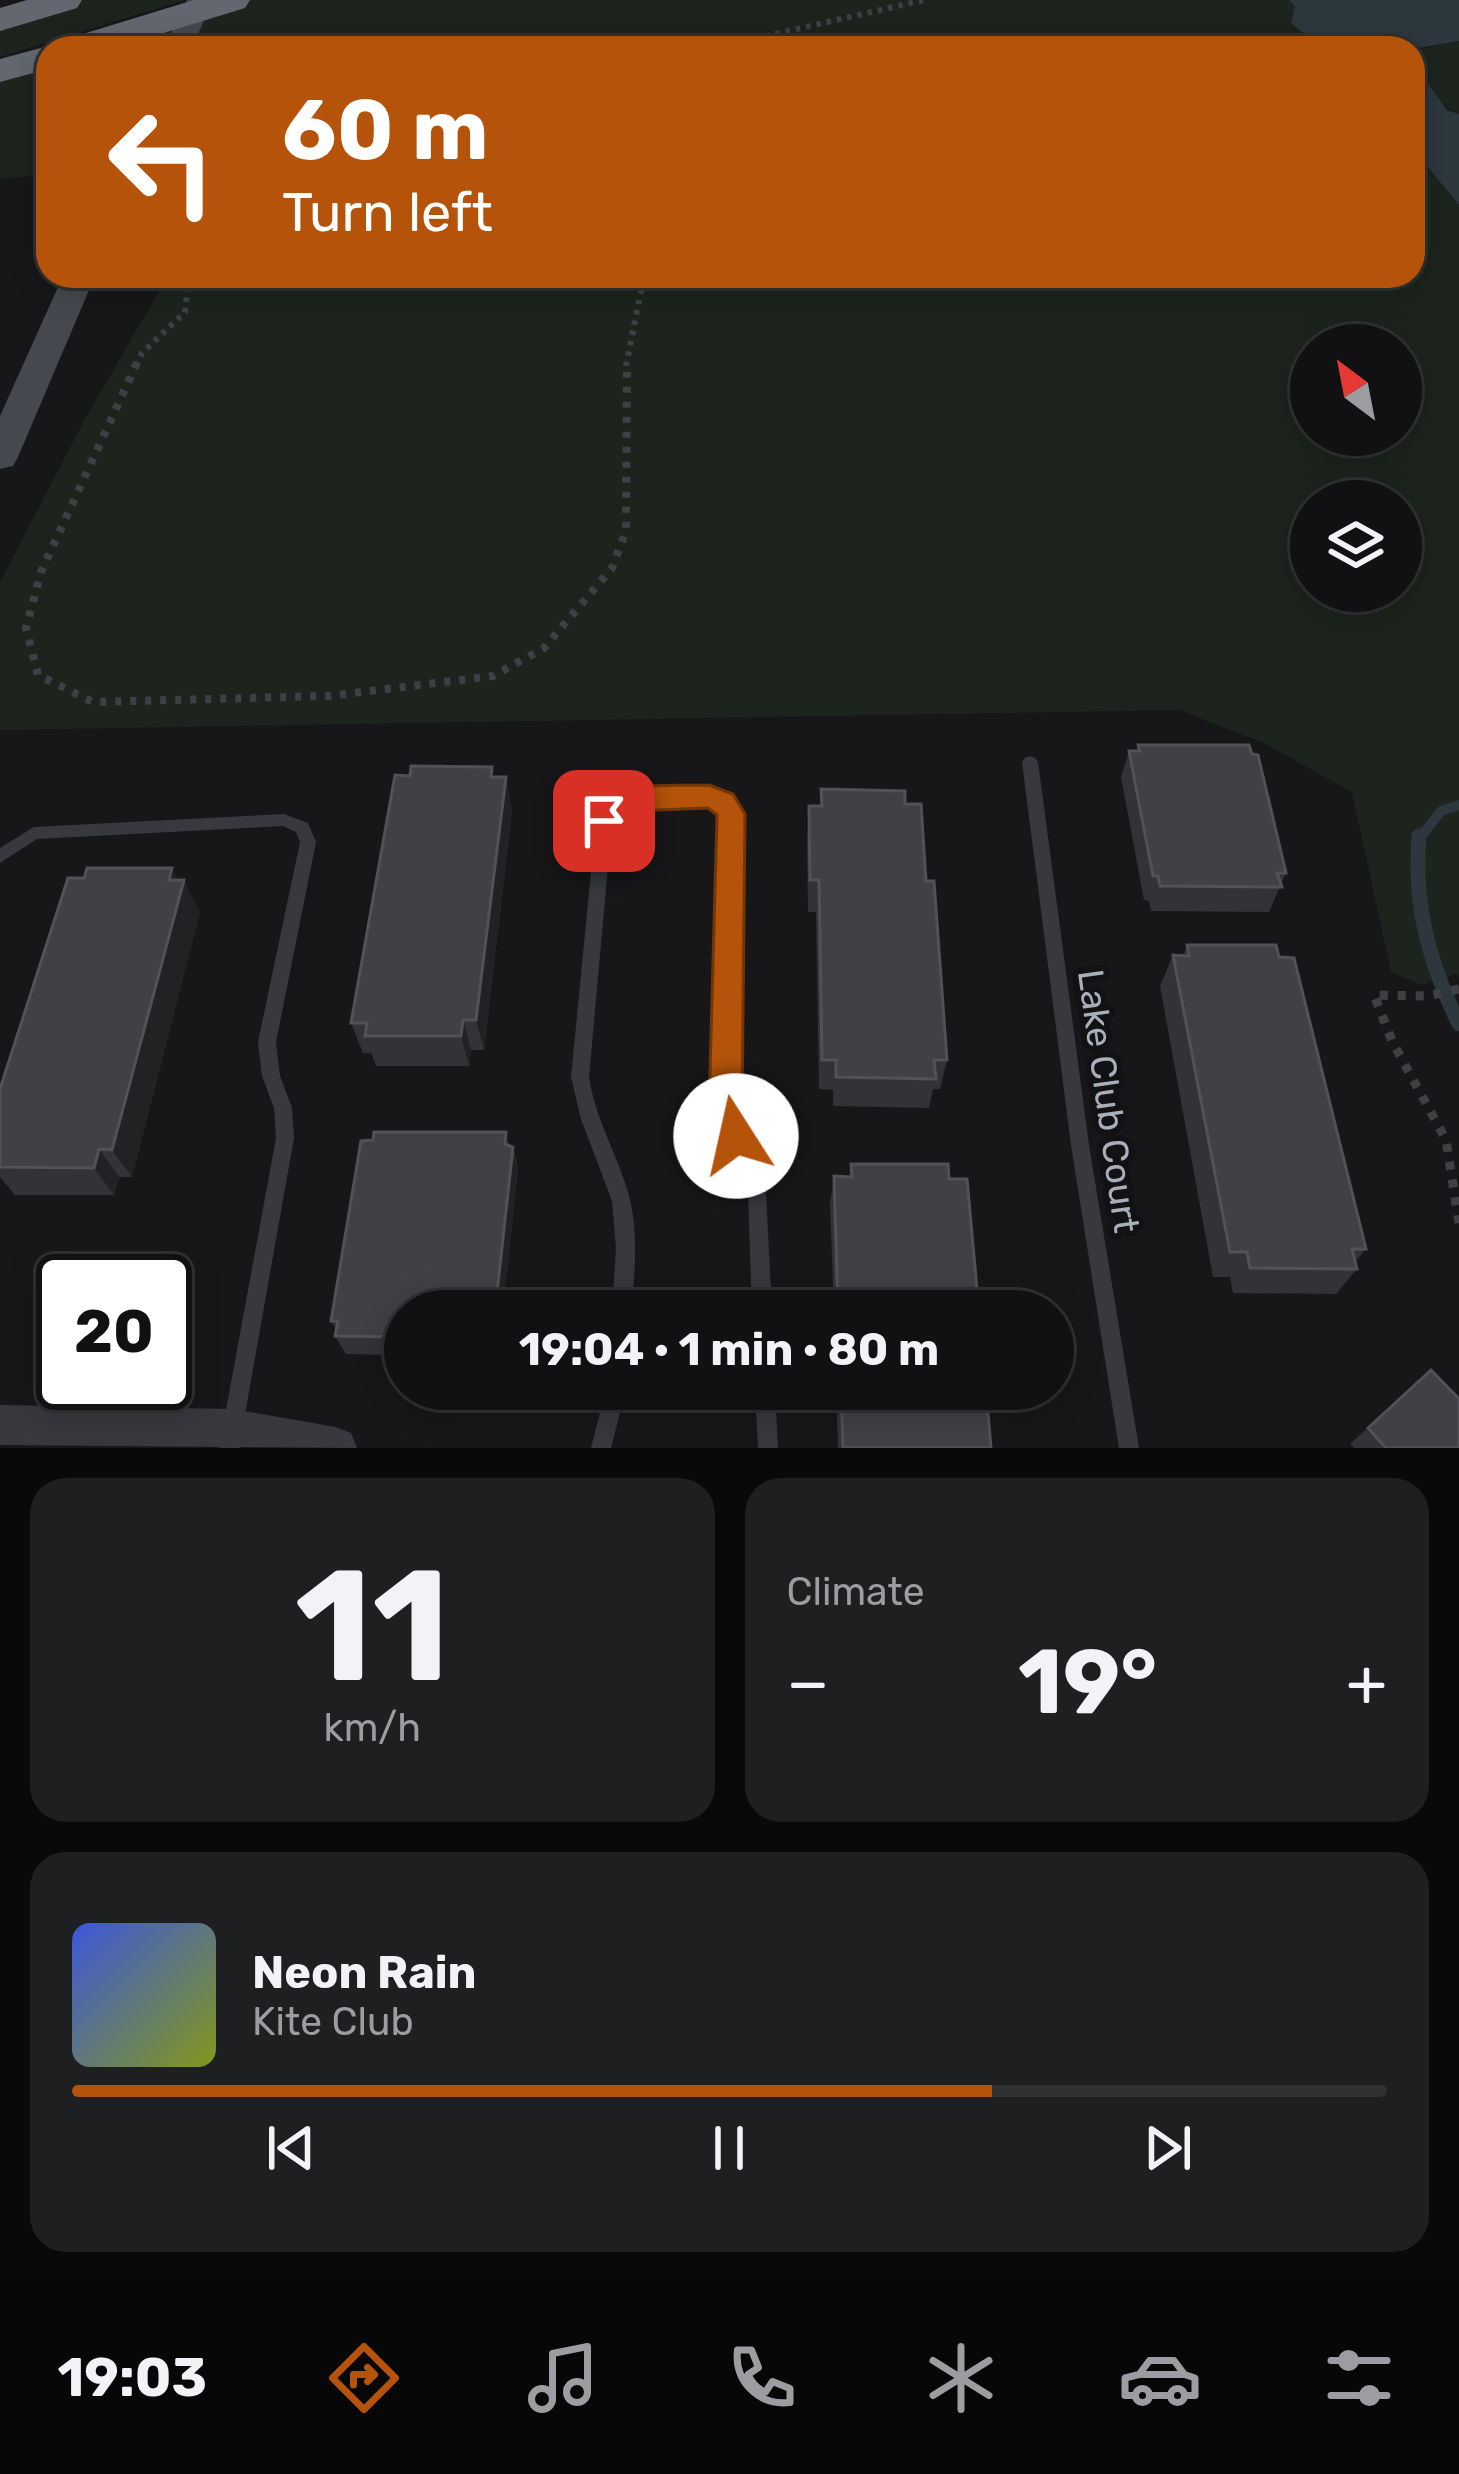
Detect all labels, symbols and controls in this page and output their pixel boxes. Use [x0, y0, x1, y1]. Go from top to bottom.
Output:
text: 60 m [282, 80, 489, 180]
icon: left [84, 84, 240, 240]
text: Turn left [282, 181, 493, 245]
north arrow [1290, 324, 1422, 456]
map controls [1290, 324, 1422, 612]
button: layers [1290, 480, 1422, 612]
pin [553, 770, 655, 872]
icon: arrive [571, 788, 637, 854]
street label: Lake Club Court [1069, 967, 1148, 1236]
position arrow [673, 1073, 799, 1199]
speed limit sign: 20 [36, 1254, 192, 1410]
text: 19:04 · 1 min · 80 m [519, 1323, 939, 1376]
text: 11 [295, 1534, 450, 1719]
text: Climate [787, 1569, 925, 1615]
text: 19° [1018, 1629, 1157, 1736]
text: − [787, 1643, 829, 1722]
text: + [1346, 1643, 1387, 1722]
text: km/h [324, 1705, 421, 1751]
text: Neon Rain [252, 1946, 477, 1999]
text: Kite Club [252, 1999, 414, 2045]
icon: previous [258, 2115, 324, 2181]
icon: pause [696, 2115, 762, 2181]
icon: next [1135, 2115, 1201, 2181]
icon: directions [322, 2336, 406, 2420]
icon: music [521, 2336, 605, 2420]
icon: phone [720, 2336, 804, 2420]
icon: climate [919, 2336, 1003, 2420]
icon: car [1118, 2336, 1202, 2420]
icon: filters [1317, 2336, 1401, 2420]
text: 19:03 [58, 2346, 207, 2410]

